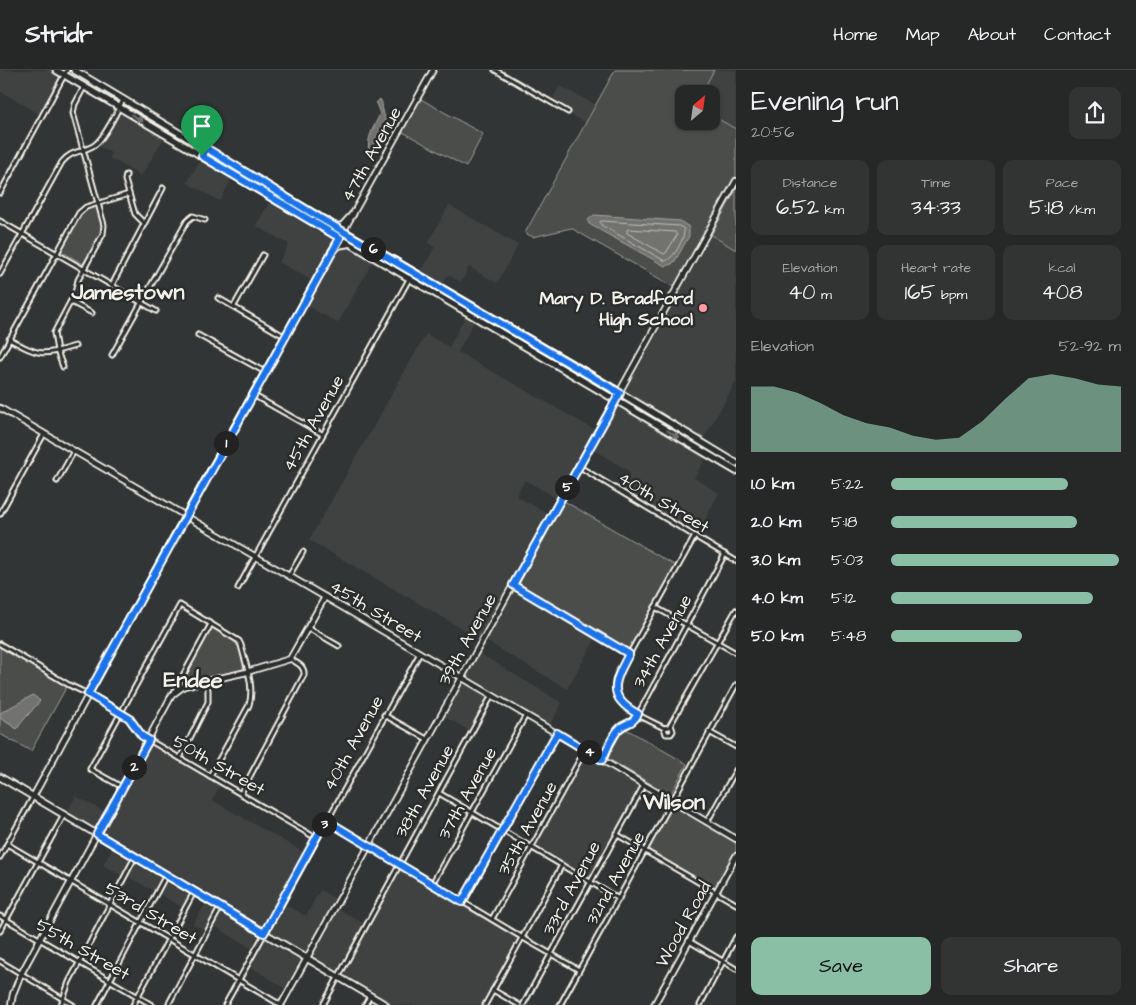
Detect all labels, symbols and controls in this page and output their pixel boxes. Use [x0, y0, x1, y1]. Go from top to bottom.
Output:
text: Stridr [25, 18, 93, 52]
text: Home [833, 22, 878, 47]
text: Map [906, 22, 940, 47]
text: About [968, 22, 1016, 47]
text: Contact [1044, 22, 1111, 47]
text: Evening run [751, 82, 899, 121]
north arrow [675, 85, 720, 130]
map controls [675, 85, 720, 130]
button: share [1069, 87, 1121, 139]
street label: 47th Avenue [335, 102, 408, 206]
pin [181, 105, 223, 156]
icon: arrive [188, 112, 216, 140]
one-way arrow [130, 113, 143, 122]
text: 20:56 [751, 121, 794, 143]
text: Distance [783, 173, 837, 193]
text: Time [921, 173, 951, 193]
text: Pace [1046, 173, 1078, 193]
text: 6.52 [776, 193, 819, 222]
text: 34:33 [911, 193, 961, 222]
text: 5:18 [1029, 193, 1064, 222]
text: km [819, 200, 844, 220]
text: /km [1064, 200, 1095, 220]
pin: 6 [360, 236, 386, 262]
text: 6 [369, 239, 378, 259]
text: Elevation [782, 258, 838, 278]
text: Heart rate [901, 258, 971, 278]
text: kcal [1049, 258, 1075, 278]
district label: Jamestown [71, 277, 184, 308]
text: 40 [788, 278, 816, 307]
text: 165 [905, 278, 935, 307]
text: 408 [1041, 278, 1083, 307]
text: m [816, 285, 832, 305]
text: bpm [935, 285, 967, 305]
place label: Mary D. Bradford High School [539, 286, 694, 333]
marker: Mary D. Bradford High School [697, 302, 709, 314]
text: Elevation [751, 335, 814, 357]
text: 52–92 m [1058, 335, 1121, 357]
street label: 45th Avenue [277, 370, 350, 476]
one-way arrow [667, 429, 680, 438]
pin: 1 [214, 430, 238, 456]
text: 1 [226, 433, 227, 453]
street label: 40th Street [613, 465, 715, 540]
text: 1.0 km [751, 473, 794, 495]
text: 5:22 [831, 473, 863, 495]
pin: 5 [554, 474, 580, 500]
text: 5 [563, 477, 572, 497]
text: 2.0 km [751, 511, 801, 533]
text: 5:18 [831, 511, 857, 533]
text: 3.0 km [751, 549, 800, 571]
text: 5:03 [831, 549, 863, 571]
street label: 45th Street [325, 574, 427, 649]
text: 4.0 km [751, 587, 803, 609]
text: 5:12 [831, 587, 856, 609]
street label: 39th Avenue [432, 589, 503, 690]
street label: 34th Avenue [626, 590, 699, 692]
text: 5.0 km [751, 625, 803, 647]
text: 5:48 [831, 625, 866, 647]
district label: Endee [163, 665, 223, 696]
street label: 40th Avenue [317, 691, 390, 795]
street label: 50th Street [168, 729, 270, 802]
street label: 38th Avenue [389, 740, 460, 842]
pin: 4 [576, 740, 602, 764]
street label: 37th Avenue [432, 742, 503, 844]
text: 4 [585, 742, 594, 762]
pin: 2 [122, 754, 146, 780]
text: 2 [130, 757, 139, 777]
street label: 35th Avenue [491, 777, 564, 880]
district label: Wilson [642, 787, 705, 818]
pin: 3 [312, 812, 336, 836]
text: 3 [321, 814, 328, 834]
street label: 32nd Avenue [579, 827, 652, 930]
street label: 33rd Avenue [536, 837, 607, 940]
street label: 53rd Street [100, 876, 202, 951]
street label: Wood Road [649, 877, 717, 972]
street label: 55th Street [31, 913, 135, 987]
button: Save [751, 937, 931, 995]
button: Share [941, 937, 1121, 995]

